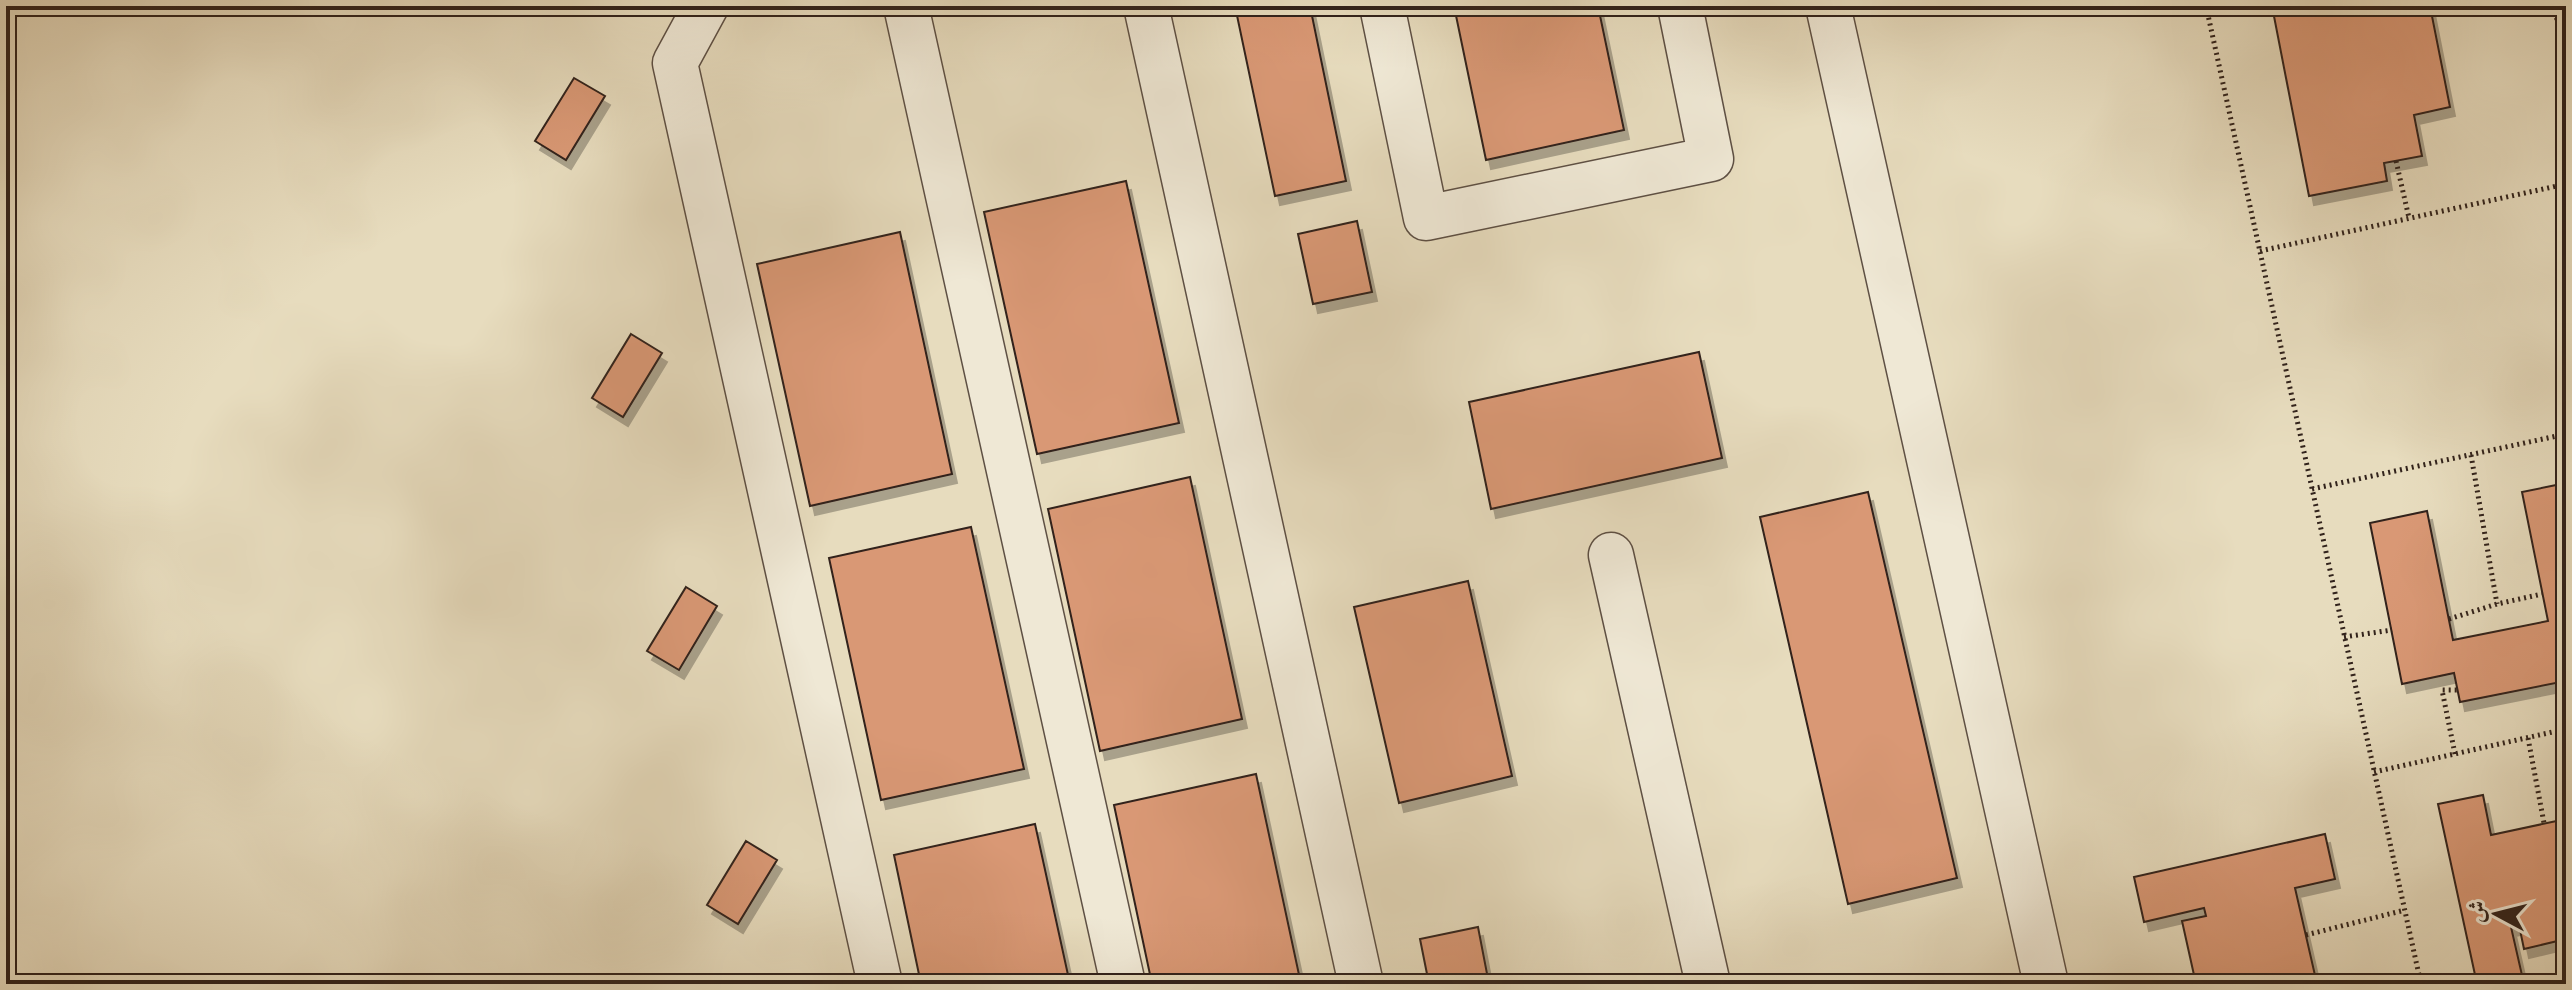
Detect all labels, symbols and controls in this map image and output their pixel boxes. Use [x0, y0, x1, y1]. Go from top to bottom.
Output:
north arrow [2456, 874, 2536, 954]
text: ش [2461, 899, 2492, 924]

